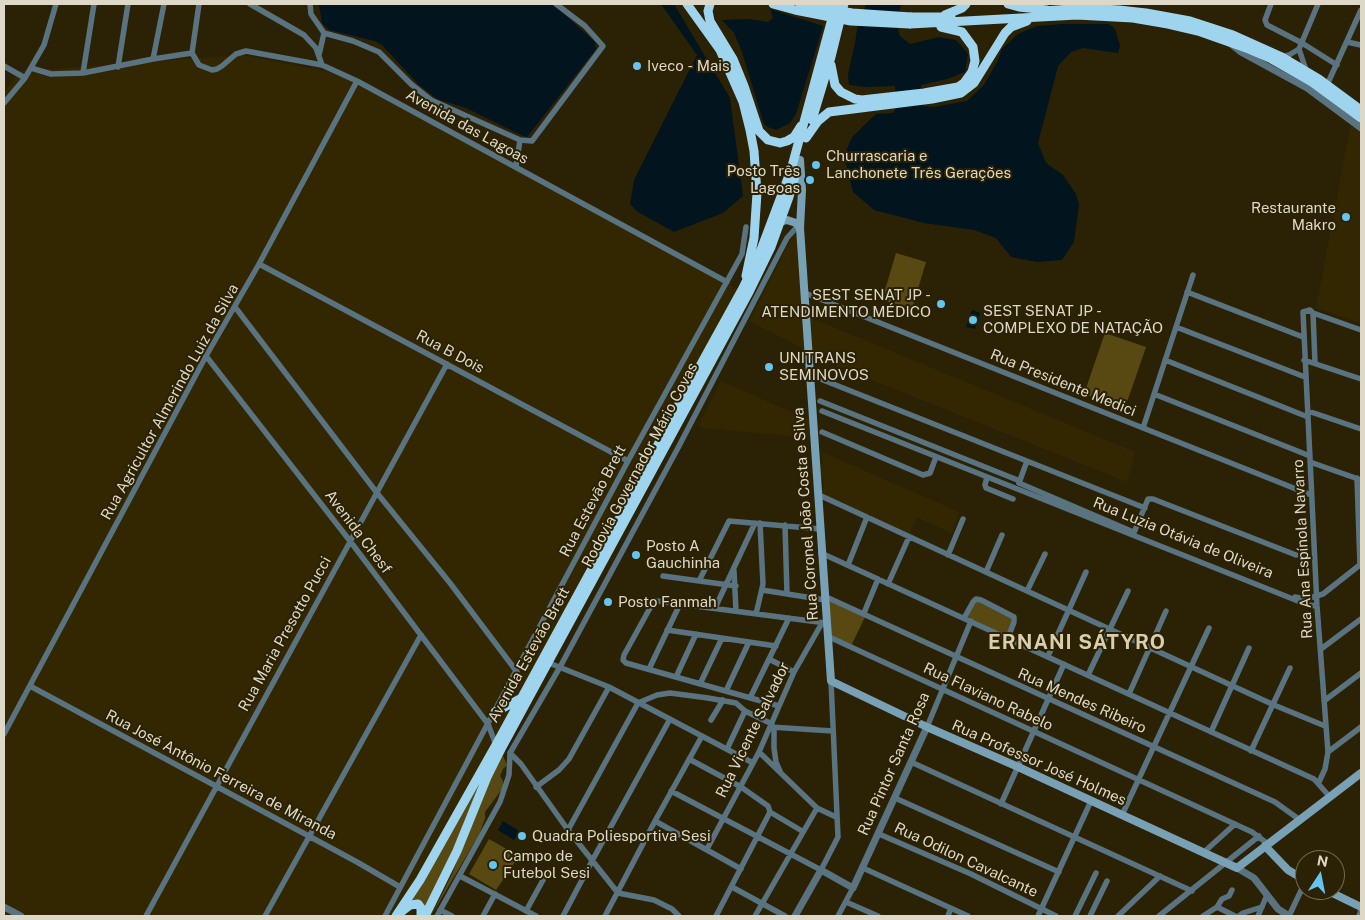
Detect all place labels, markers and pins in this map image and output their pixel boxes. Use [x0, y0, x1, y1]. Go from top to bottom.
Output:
place label: Iveco - Mais [647, 57, 730, 75]
marker: Iveco - Mais [631, 60, 643, 72]
place label: Churrascaria e Lanchonete Três Gerações [826, 147, 1011, 182]
marker: Churrascaria e Lanchonete Três Gerações [810, 159, 822, 171]
place label: Posto Três Lagoas [727, 162, 800, 197]
marker: Posto Três Lagoas [804, 174, 816, 186]
place label: Restaurante Makro [1251, 199, 1336, 234]
marker: Restaurante Makro [1340, 211, 1352, 223]
place label: SEST SENAT JP - ATENDIMENTO MÉDICO [761, 286, 931, 321]
marker: SEST SENAT JP - ATENDIMENTO MÉDICO [935, 298, 947, 310]
place label: SEST SENAT JP - COMPLEXO DE NATAÇÃO [983, 302, 1163, 337]
marker: SEST SENAT JP - COMPLEXO DE NATAÇÃO [967, 314, 979, 326]
place label: UNITRANS SEMINOVOS [779, 349, 869, 384]
marker: UNITRANS SEMINOVOS [763, 361, 775, 373]
place label: Posto A Gauchinha [646, 537, 720, 572]
marker: Posto A Gauchinha [630, 549, 642, 561]
place label: Posto Fanmah [618, 593, 717, 611]
marker: Posto Fanmah [602, 596, 614, 608]
place label: Quadra Poliesportiva Sesi [532, 827, 711, 845]
marker: Quadra Poliesportiva Sesi [516, 830, 528, 842]
place label: Campo de Futebol Sesi [503, 847, 590, 882]
marker: Campo de Futebol Sesi [487, 859, 499, 871]

